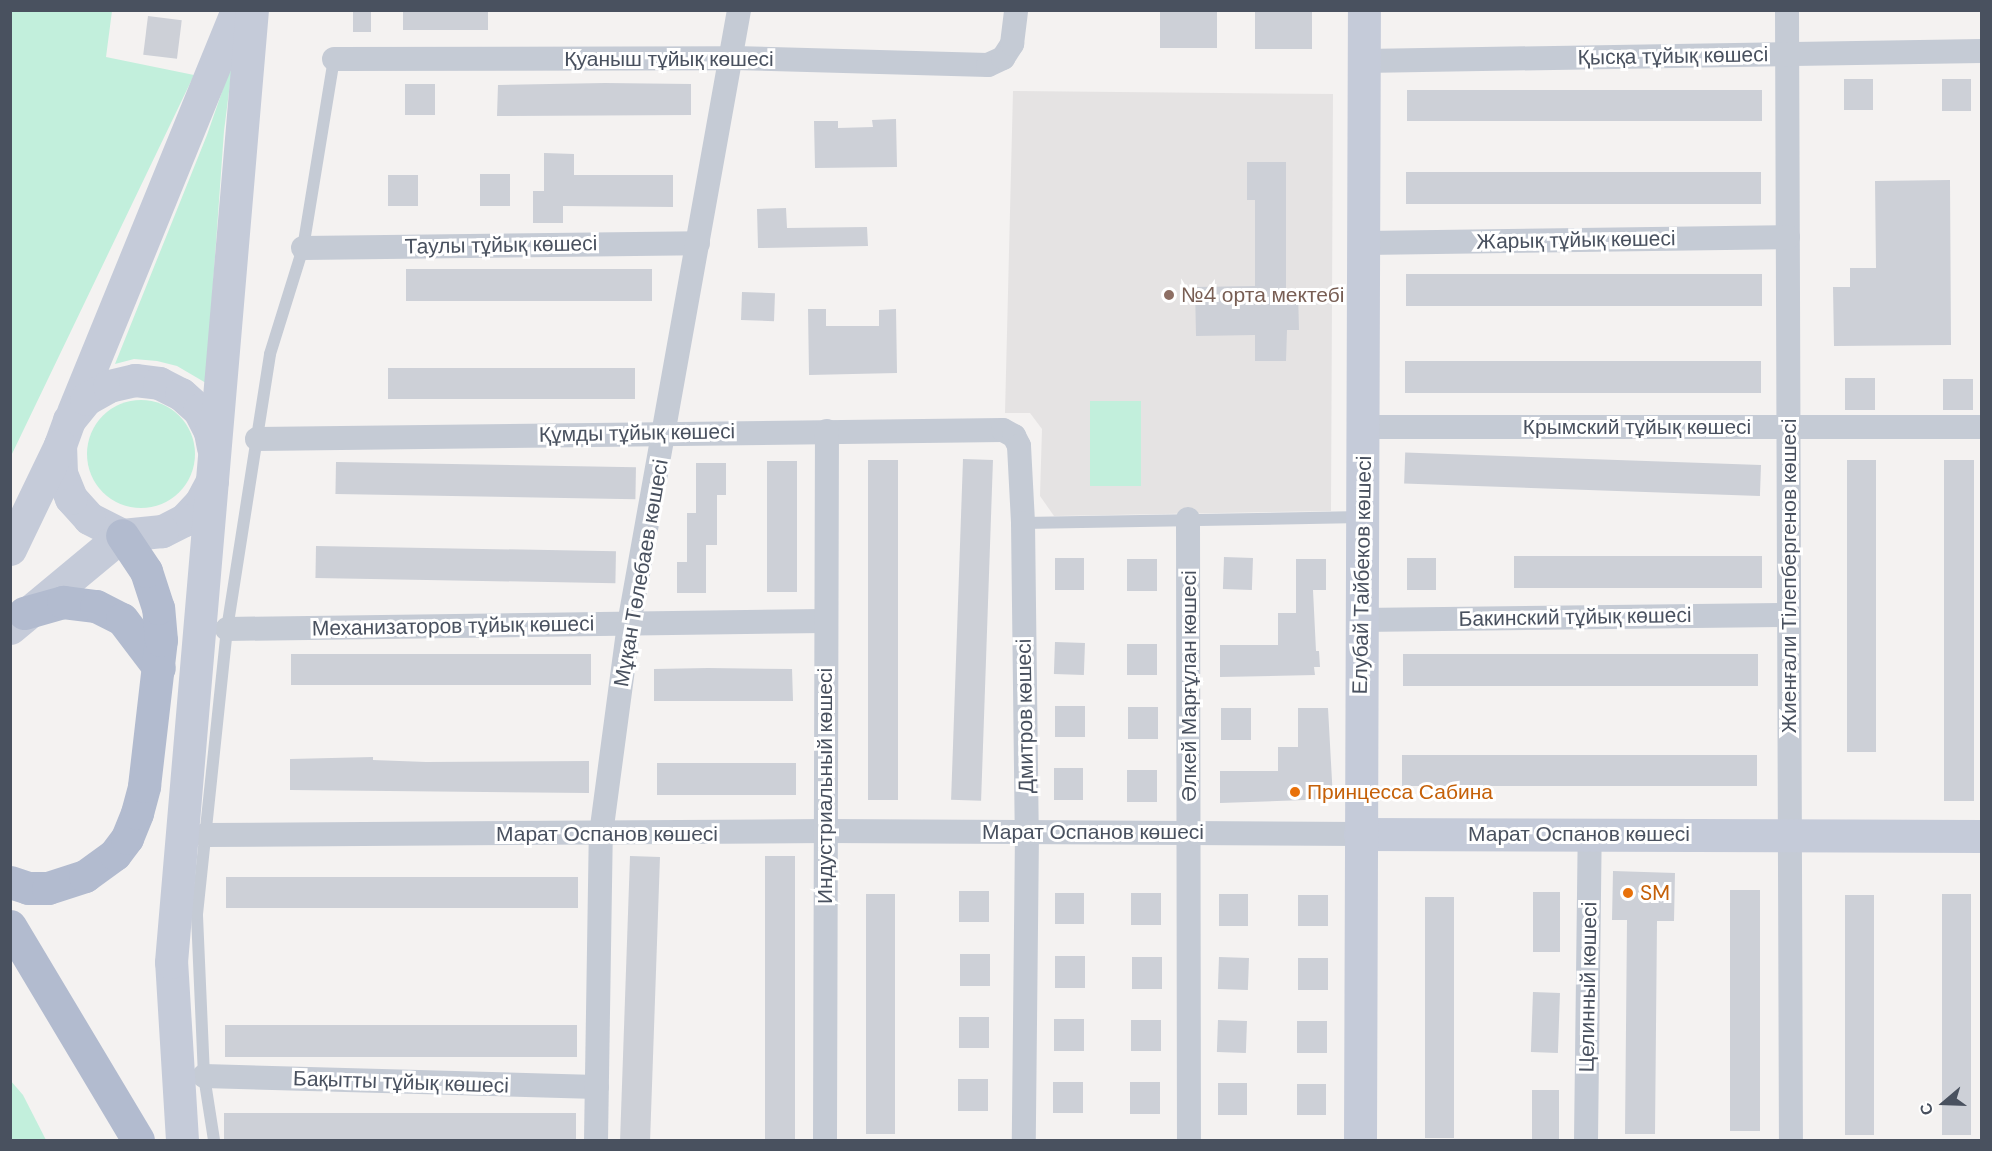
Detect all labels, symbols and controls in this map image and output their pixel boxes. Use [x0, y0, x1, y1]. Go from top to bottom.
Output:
street label: Қысқа тұйық көшесі [1578, 42, 1768, 70]
street label: Қуаныш тұйық көшесі [564, 46, 774, 72]
street label: Жарық тұйық көшесі [1476, 226, 1676, 254]
street label: Таулы тұйық көшесі [405, 231, 597, 259]
place label: №4 орта мектебі [1181, 282, 1344, 308]
marker: №4 орта мектебі [1162, 288, 1176, 302]
street label: Крымский тұйық көшесі [1523, 414, 1751, 440]
street label: Құмды тұйық көшесі [539, 419, 735, 447]
street label: Жиенғали Тілепбергенов көшесі [1776, 419, 1802, 733]
street label: Елубай Тайбеков көшесі [1347, 455, 1377, 695]
street label: Мұқан Төлебаев көшесі [609, 457, 673, 689]
street label: Әлкей Марғұлан көшесі [1176, 570, 1202, 802]
street label: Бакинский тұйық көшесі [1458, 602, 1692, 632]
street label: Механизаторов тұйық көшесі [312, 611, 594, 641]
street label: Дмитров көшесі [1011, 638, 1039, 794]
street label: Индустриальный көшесі [812, 668, 838, 904]
place label: Принцесса Сабина [1307, 779, 1493, 805]
marker: Принцесса Сабина [1288, 785, 1302, 799]
street label: Марат Оспанов көшесі [982, 819, 1204, 845]
street label: Марат Оспанов көшесі [496, 821, 718, 847]
street label: Марат Оспанов көшесі [1468, 821, 1690, 847]
place label: SM [1640, 880, 1670, 906]
marker: SM [1621, 886, 1635, 900]
street label: Целинный көшесі [1574, 901, 1602, 1073]
street label: Бақытты тұйық көшесі [293, 1066, 509, 1098]
north arrow [1914, 1073, 1974, 1133]
text: С [1915, 1100, 1938, 1118]

